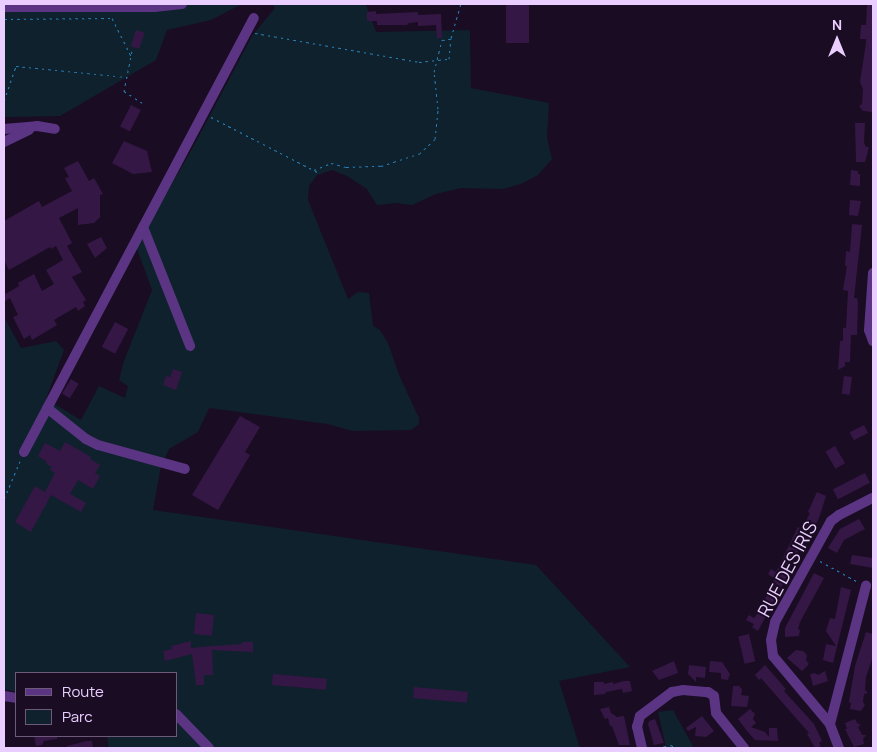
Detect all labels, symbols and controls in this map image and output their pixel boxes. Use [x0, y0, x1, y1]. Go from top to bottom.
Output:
north arrow [812, 15, 862, 65]
text: N [832, 15, 842, 34]
street label: RUE DES IRIS [753, 517, 821, 621]
legend [15, 672, 178, 737]
text: Route [62, 681, 104, 702]
text: Parc [62, 706, 93, 727]

